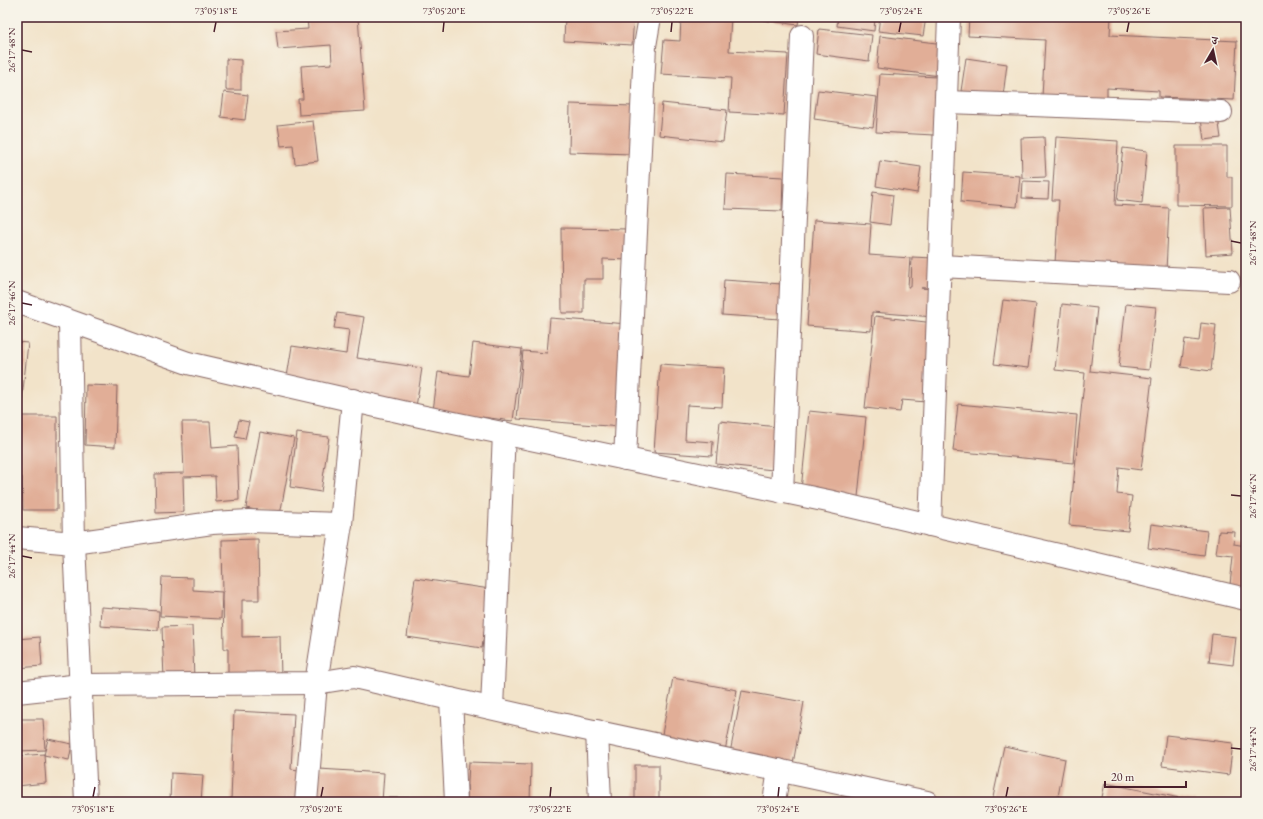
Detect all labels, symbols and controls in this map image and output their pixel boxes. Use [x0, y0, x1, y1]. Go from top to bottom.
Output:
text: 73°05'18"E [195, 4, 238, 17]
text: 73°05'20"E [423, 4, 466, 17]
text: 73°05'22"E [651, 4, 694, 17]
text: 73°05'24"E [880, 4, 923, 17]
text: 73°05'26"E [1108, 4, 1151, 17]
text: 26°17'48"N [5, 27, 18, 72]
north arrow [1193, 30, 1233, 70]
text: उ [1210, 33, 1220, 48]
text: 26°17'48"N [1246, 220, 1259, 265]
text: 26°17'46"N [5, 280, 18, 325]
text: 26°17'46"N [1246, 473, 1259, 518]
text: 26°17'44"N [5, 533, 18, 578]
text: 26°17'44"N [1246, 726, 1259, 771]
scale bar [1105, 763, 1186, 789]
text: 20 m [1111, 769, 1135, 785]
text: 73°05'18"E [72, 802, 115, 815]
text: 73°05'20"E [300, 802, 343, 815]
text: 73°05'22"E [529, 802, 572, 815]
text: 73°05'24"E [757, 802, 800, 815]
text: 73°05'26"E [985, 802, 1028, 815]

